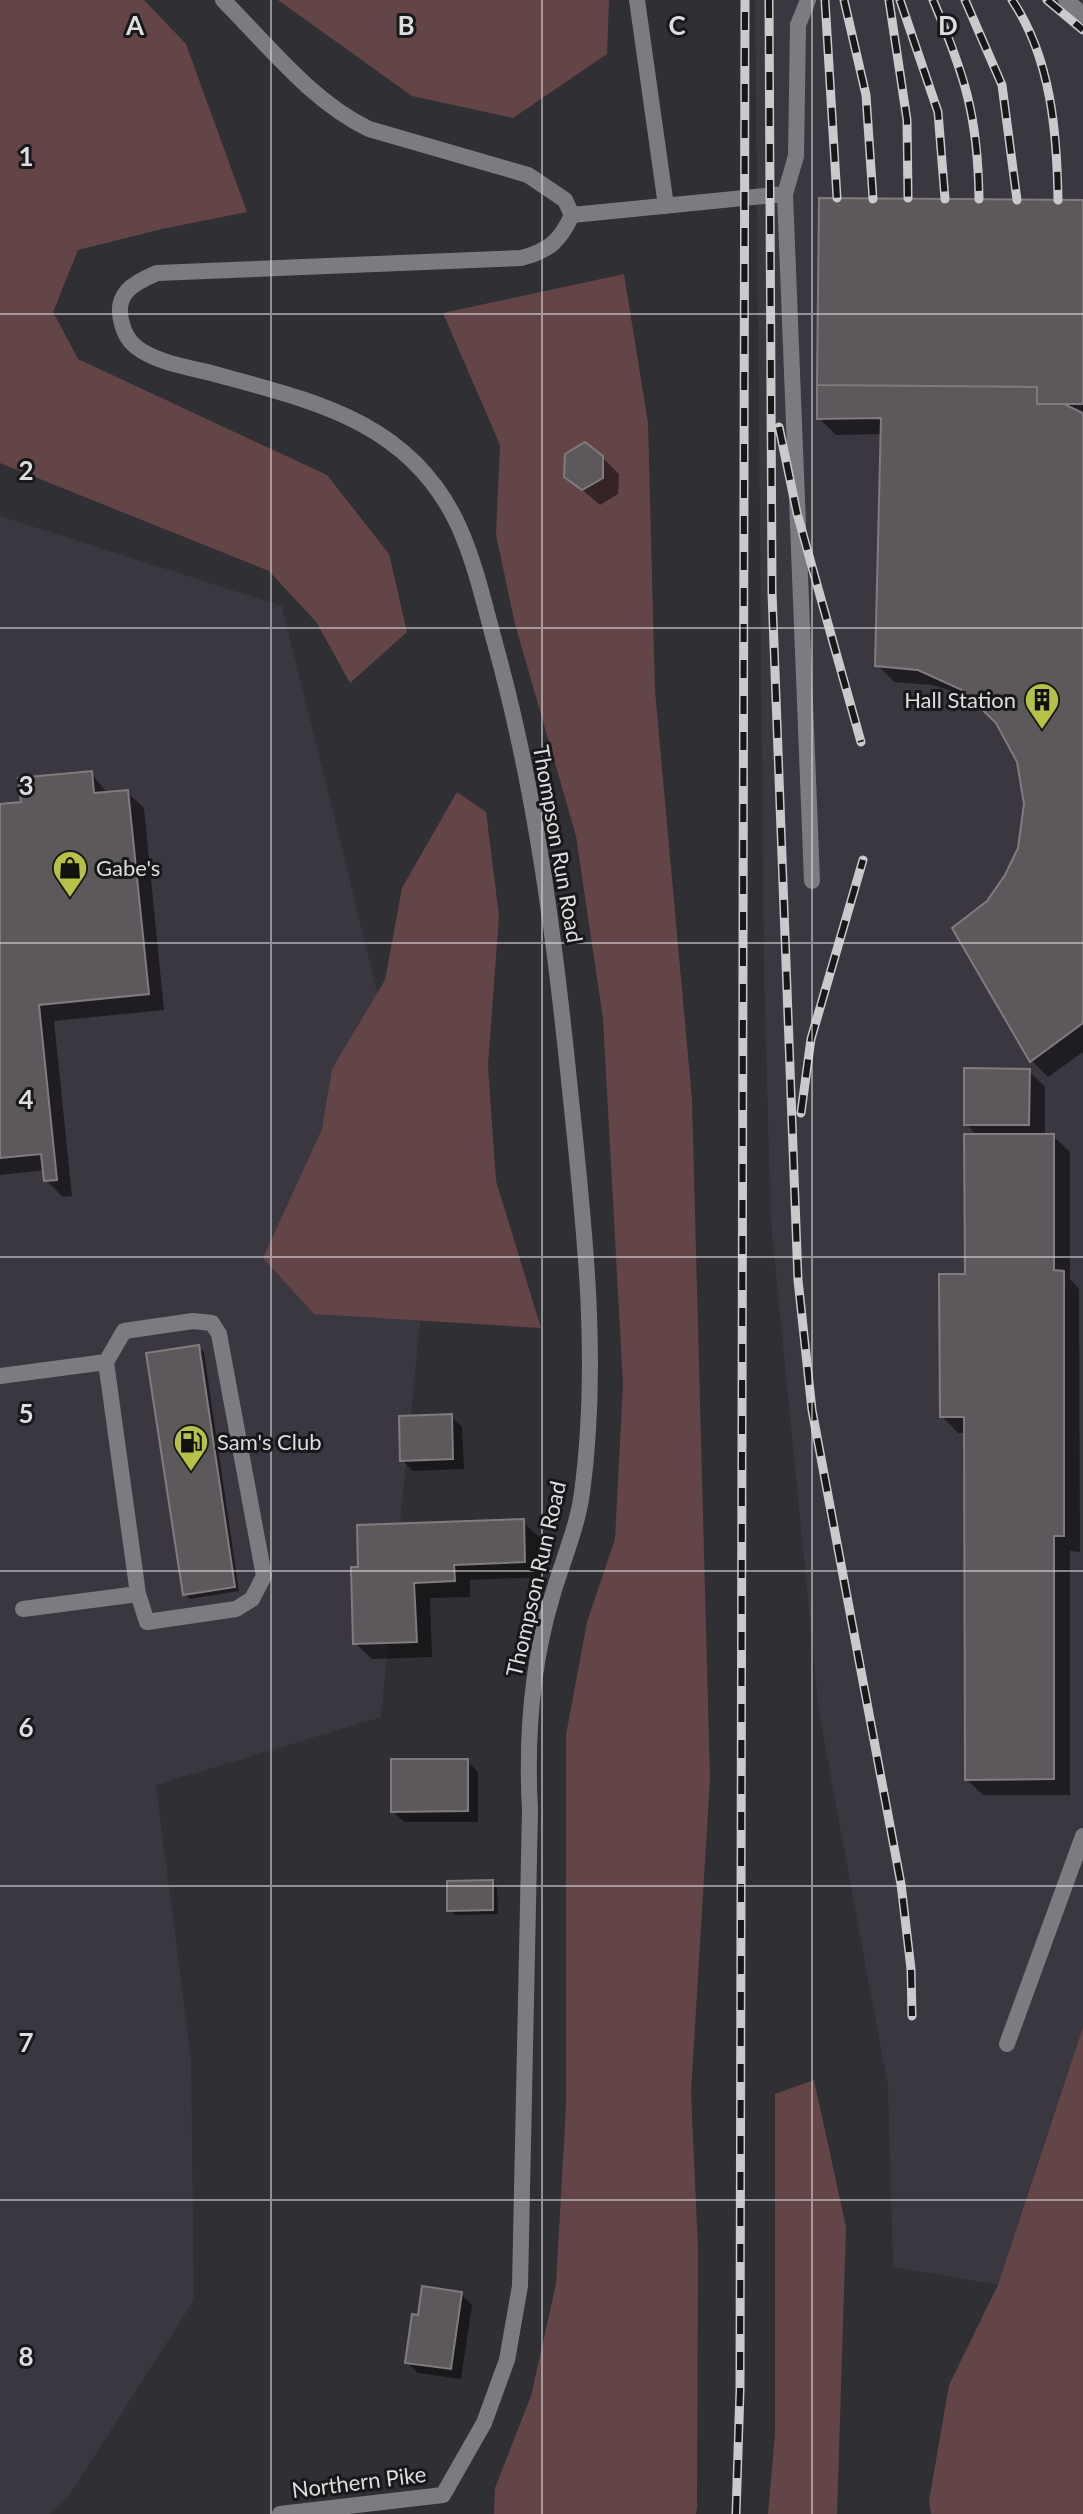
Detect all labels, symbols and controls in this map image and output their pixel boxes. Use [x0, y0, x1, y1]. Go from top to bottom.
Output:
text: A [125, 9, 145, 41]
text: B [397, 9, 415, 41]
text: C [668, 9, 686, 41]
text: D [938, 9, 958, 41]
text: 1 [18, 140, 34, 172]
text: 2 [18, 454, 34, 486]
building icon: Hall Station [1023, 681, 1061, 731]
place label: Hall Station [904, 686, 1016, 713]
street label: Thompson Run Road [528, 743, 589, 945]
text: 3 [18, 769, 34, 801]
shop icon: Gabe's [51, 849, 89, 899]
place label: Gabe's [96, 854, 160, 881]
text: 4 [18, 1083, 34, 1115]
text: 5 [18, 1397, 34, 1429]
fuel station icon: Sam's Club [172, 1423, 210, 1473]
place label: Sam's Club [217, 1428, 322, 1455]
street label: Thompson Run Road [500, 1478, 571, 1679]
text: 6 [18, 1711, 34, 1743]
text: 7 [18, 2026, 34, 2058]
text: 8 [18, 2340, 34, 2372]
street label: Northern Pike [290, 2460, 428, 2503]

